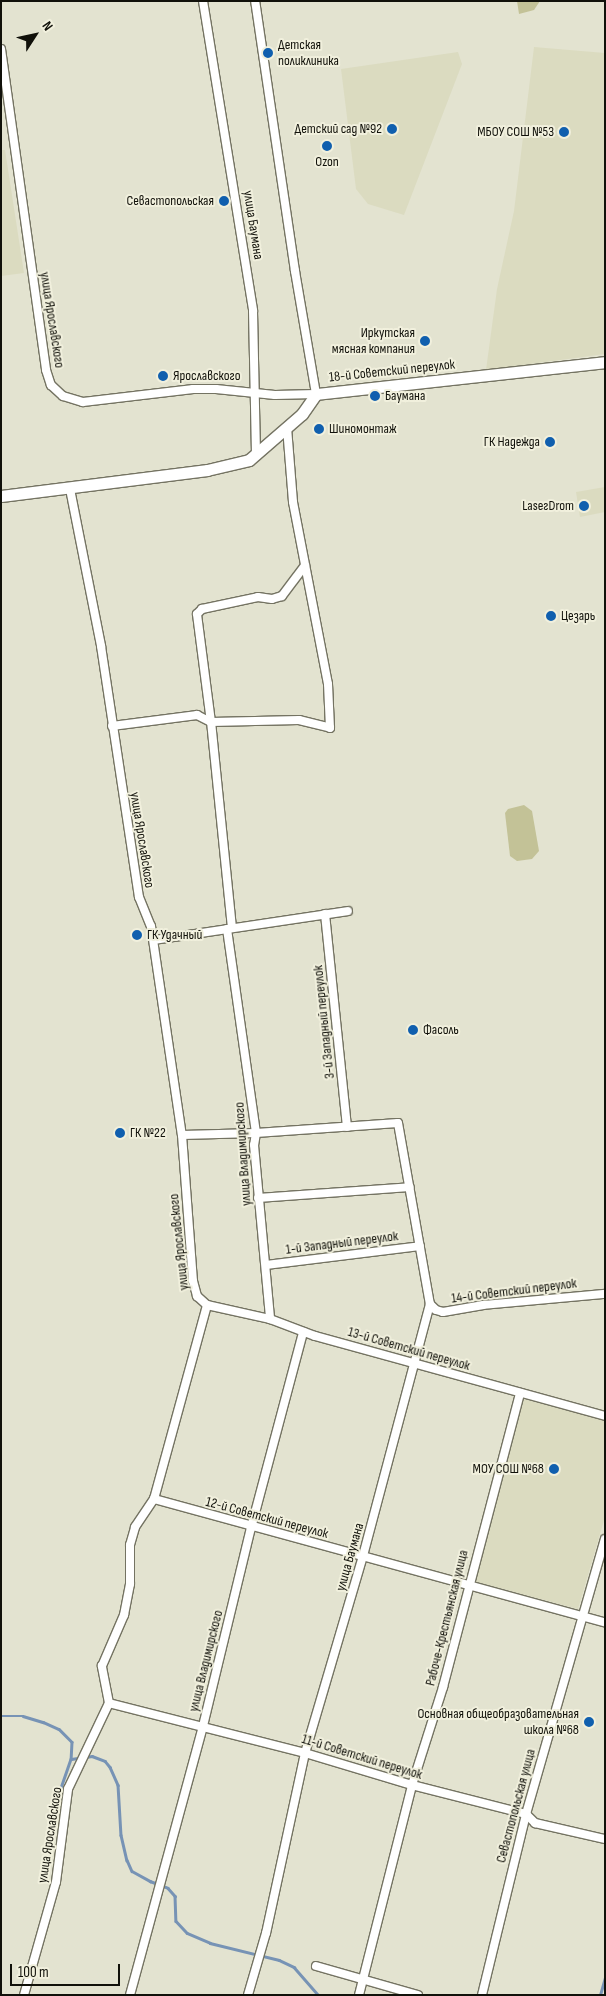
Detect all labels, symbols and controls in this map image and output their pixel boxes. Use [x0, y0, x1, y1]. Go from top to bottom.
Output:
north arrow [10, 10, 60, 60]
text: N [39, 18, 57, 34]
place label: Детская поликлиника [278, 37, 339, 70]
marker: Детская поликлиника [262, 47, 274, 59]
place label: Детский сад №92 [295, 121, 382, 137]
marker: Детский сад №92 [386, 123, 398, 135]
place label: МБОУ СОШ №53 [477, 124, 554, 140]
marker: МБОУ СОШ №53 [558, 126, 570, 138]
marker: Ozon [321, 140, 333, 152]
place label: Ozon [315, 154, 339, 170]
street label: улица Баумана [239, 189, 267, 261]
place label: Севастопольская [127, 193, 214, 209]
marker: Севастопольская [218, 195, 230, 207]
street label: улица Ярославского [36, 271, 68, 369]
place label: Иркутская мясная компания [332, 325, 415, 358]
marker: Иркутская мясная компания [419, 335, 431, 347]
street label: 18-й Советский переулок [328, 356, 456, 386]
place label: Ярославского [173, 368, 241, 384]
marker: Ярославского [157, 370, 169, 382]
place label: Баумана [385, 388, 425, 404]
marker: Баумана [369, 390, 381, 402]
place label: Шиномонтаж [329, 421, 397, 437]
marker: Шиномонтаж [313, 423, 325, 435]
place label: ГК Надежда [484, 434, 540, 450]
marker: ГК Надежда [544, 436, 556, 448]
place label: LaseгDrom [522, 498, 574, 514]
marker: LaseгDrom [578, 500, 590, 512]
place label: Цезарь [561, 608, 595, 624]
marker: Цезарь [545, 610, 557, 622]
street label: улица Ярославского [126, 791, 158, 889]
place label: ГК Удачный [147, 927, 202, 943]
marker: ГК Удачный [131, 929, 143, 941]
street label: 3-й Западный переулок [310, 964, 338, 1080]
place label: Фасоль [423, 1022, 459, 1038]
marker: Фасоль [407, 1024, 419, 1036]
street label: улица Владимирского [231, 1102, 255, 1206]
place label: ГК №22 [130, 1125, 166, 1141]
marker: ГК №22 [114, 1127, 126, 1139]
street label: улица Ярославского [166, 1193, 192, 1291]
street label: 1-й Западный переулок [285, 1228, 399, 1258]
street label: 14-й Советский переулок [450, 1275, 578, 1307]
street label: 13-й Советский переулок [346, 1324, 472, 1374]
place label: МОУ СОШ №68 [473, 1461, 544, 1477]
marker: МОУ СОШ №68 [548, 1463, 560, 1475]
street label: 12-й Советский переулок [204, 1494, 330, 1542]
street label: улица Баумана [332, 1521, 368, 1593]
street label: Рабоче-Крестьянская улица [422, 1548, 472, 1688]
street label: улица Владимирского [185, 1609, 227, 1713]
place label: Основная общеобразовательная школа №68 [417, 1706, 579, 1738]
marker: Основная общеобразовательная школа №68 [583, 1716, 595, 1728]
street label: 11-й Советский переулок [300, 1731, 424, 1783]
street label: Севастопольская улица [493, 1747, 539, 1865]
street label: улица Ярославского [34, 1786, 66, 1884]
scale bar [12, 1954, 122, 1986]
text: 100 m [18, 1963, 49, 1982]

